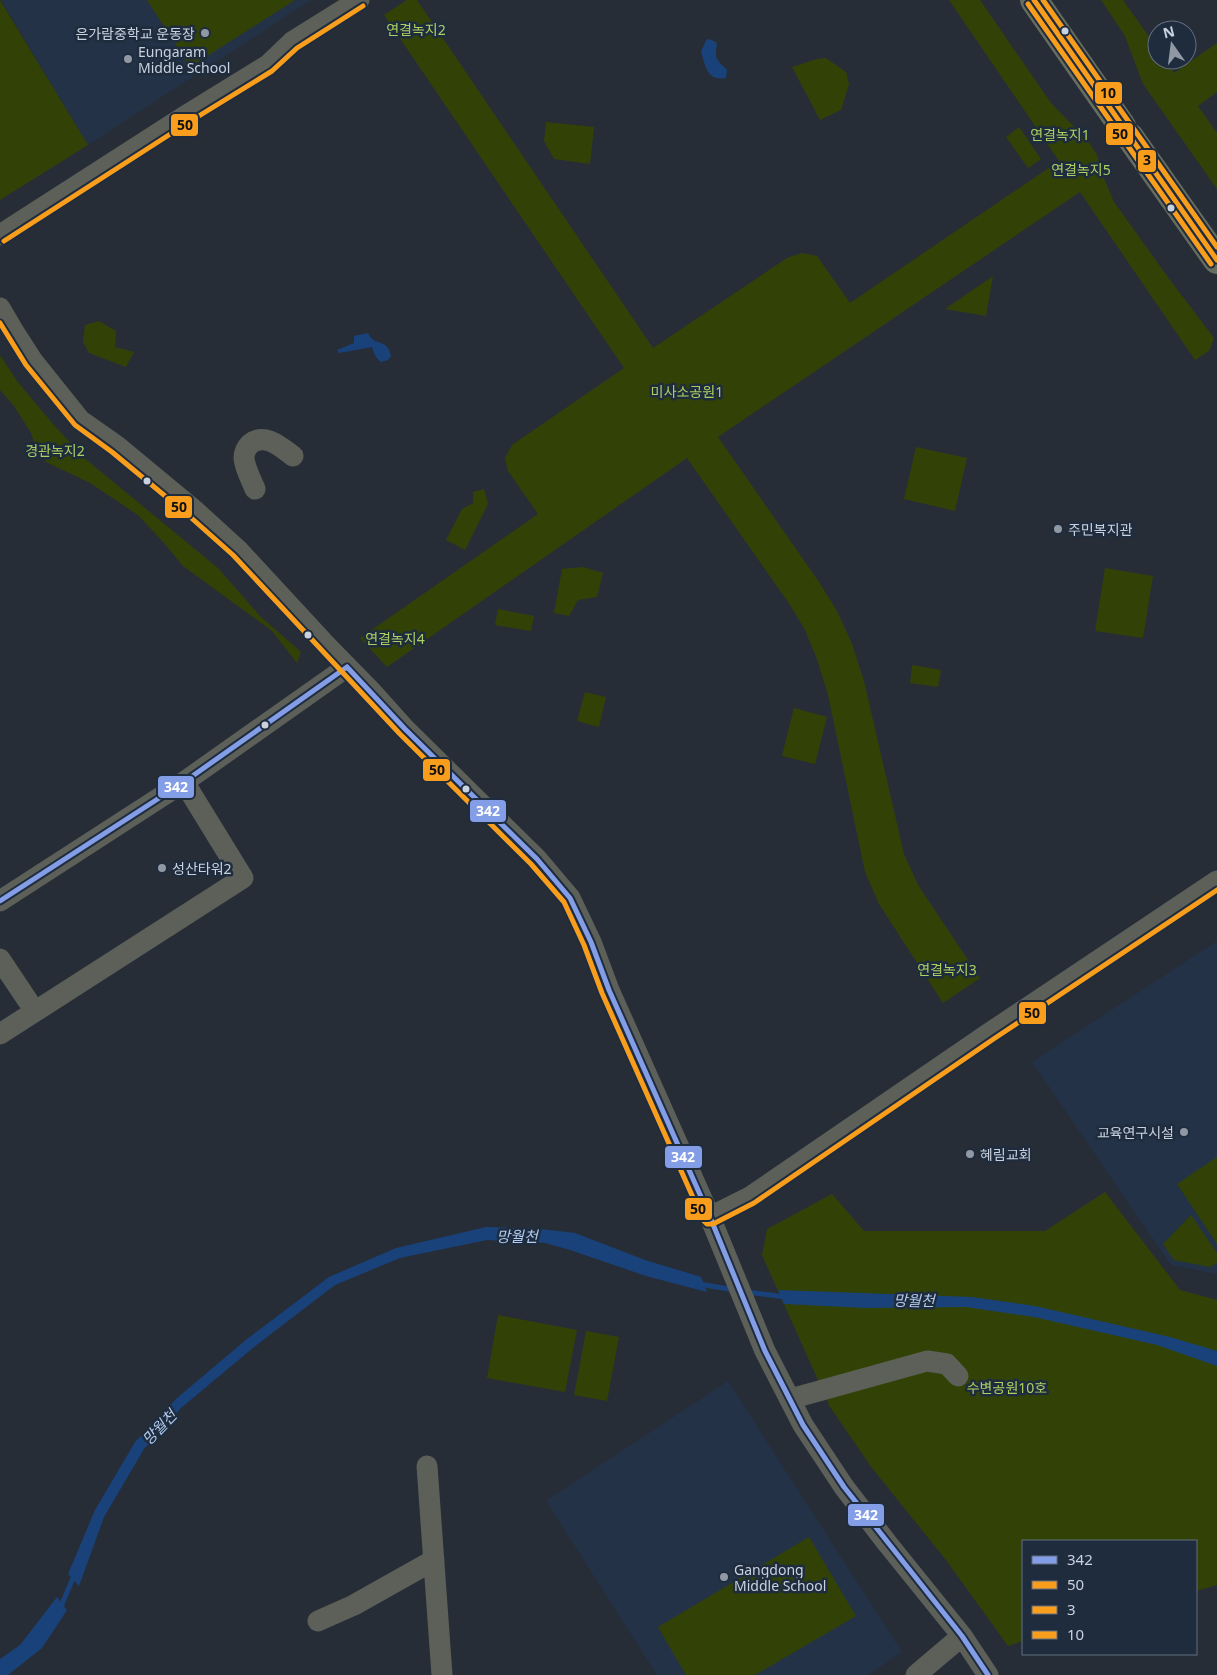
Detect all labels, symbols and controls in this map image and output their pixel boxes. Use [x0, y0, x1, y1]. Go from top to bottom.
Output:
park label: 연결녹지2 [386, 20, 446, 39]
north arrow [1147, 20, 1197, 70]
text: N [1161, 21, 1177, 42]
place label: 은가람중학교 운동장 [75, 24, 195, 43]
unlabelled marker [1060, 26, 1070, 36]
marker: 은가람중학교 운동장 [199, 27, 211, 39]
place label: Eungaram Middle School [138, 42, 230, 77]
marker: Eungaram Middle School [122, 53, 134, 65]
line badge: 10 [1094, 81, 1123, 105]
text: 10 [1100, 83, 1116, 102]
line badge: 50 [170, 113, 199, 137]
text: 50 [177, 115, 193, 134]
line badge: 50 [1105, 122, 1134, 146]
text: 50 [1112, 124, 1128, 143]
park label: 연결녹지1 [1030, 125, 1090, 144]
line badge: 3 [1137, 149, 1157, 173]
text: 3 [1143, 150, 1151, 169]
park label: 연결녹지5 [1051, 160, 1111, 179]
unlabelled marker [1166, 203, 1176, 213]
park label: 미사소공원1 [651, 382, 723, 401]
park label: 경관녹지2 [25, 441, 85, 460]
unlabelled marker [142, 476, 152, 486]
line badge: 50 [164, 495, 193, 519]
text: 50 [171, 497, 187, 516]
place label: 주민복지관 [1068, 520, 1133, 539]
marker: 주민복지관 [1052, 523, 1064, 535]
park label: 연결녹지4 [365, 629, 425, 648]
unlabelled marker [303, 630, 313, 640]
unlabelled marker [260, 720, 270, 730]
line badge: 50 [422, 758, 451, 782]
text: 50 [429, 760, 445, 779]
line badge: 342 [157, 775, 195, 799]
text: 342 [164, 777, 188, 796]
unlabelled marker [461, 784, 471, 794]
line badge: 342 [469, 799, 507, 823]
text: 342 [476, 801, 500, 820]
place label: 성산타워2 [172, 859, 232, 878]
marker: 성산타워2 [156, 862, 168, 874]
park label: 연결녹지3 [917, 960, 977, 979]
line badge: 50 [1018, 1001, 1047, 1025]
text: 50 [1024, 1003, 1040, 1022]
place label: 교육연구시설 [1097, 1123, 1174, 1142]
marker: 교육연구시설 [1178, 1126, 1190, 1138]
line badge: 342 [664, 1145, 703, 1169]
place label: 혜림교회 [980, 1145, 1032, 1164]
text: 342 [671, 1147, 695, 1166]
marker: 혜림교회 [964, 1148, 976, 1160]
line badge: 50 [684, 1197, 713, 1221]
text: 50 [690, 1199, 706, 1218]
water label: 망월천 [496, 1226, 540, 1246]
water label: 망월천 [893, 1290, 937, 1310]
park label: 수변공원10호 [967, 1378, 1047, 1397]
water label: 망월천 [137, 1404, 182, 1449]
line badge: 342 [847, 1503, 885, 1527]
text: 342 [854, 1505, 878, 1524]
legend [1022, 1540, 1197, 1655]
text: 342 [1067, 1549, 1093, 1569]
place label: Gangdong Middle School [734, 1560, 826, 1595]
marker: Gangdong Middle School [718, 1571, 730, 1583]
text: 50 [1067, 1574, 1084, 1594]
text: 3 [1067, 1599, 1076, 1619]
text: 10 [1067, 1624, 1084, 1644]

